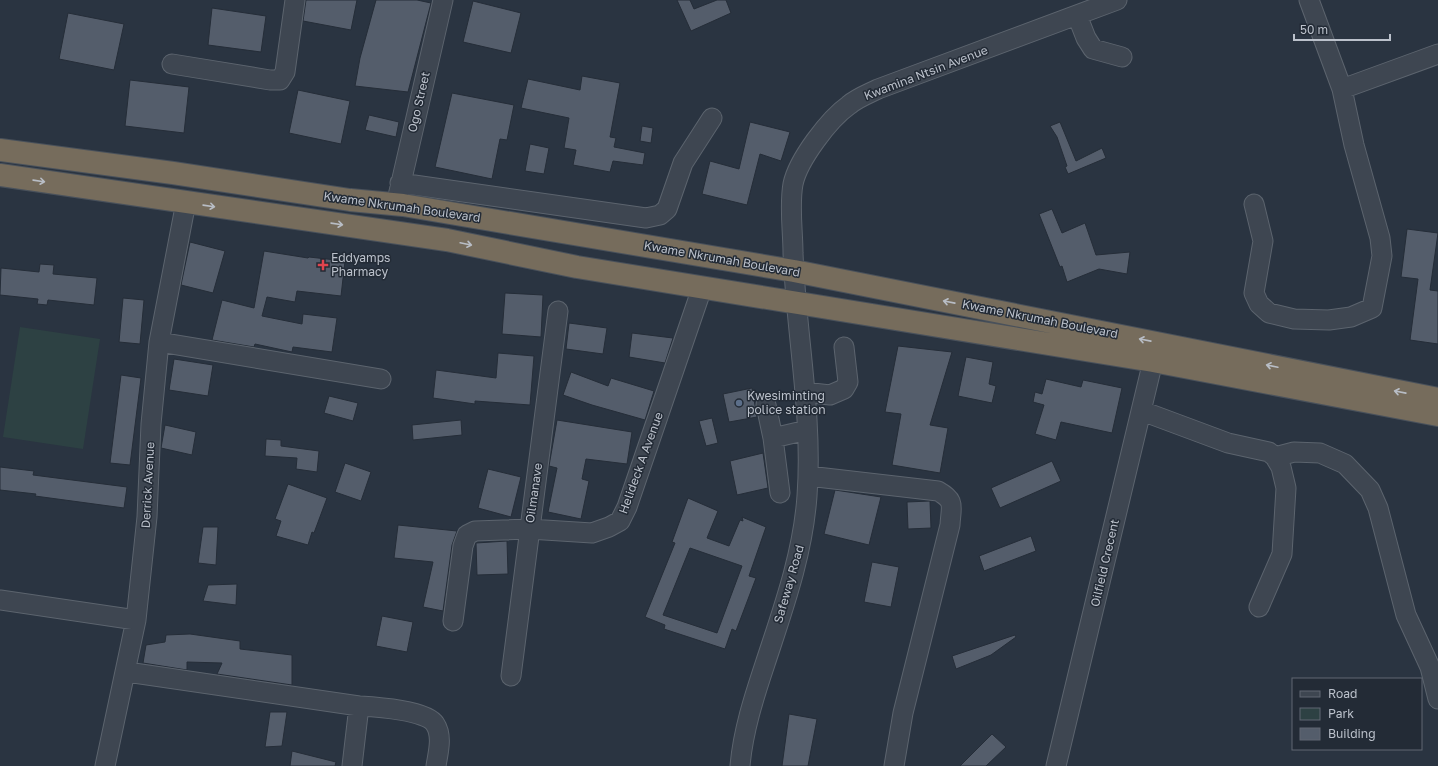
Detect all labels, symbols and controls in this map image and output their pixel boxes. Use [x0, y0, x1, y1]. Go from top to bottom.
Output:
scale bar [1294, 16, 1390, 42]
text: 50 m [1300, 22, 1328, 37]
street label: Kwamina Ntsin Avenue [862, 42, 990, 103]
street label: Ogo Street [404, 70, 433, 134]
one-way arrow [32, 177, 45, 185]
street label: Kwame Nkrumah Boulevard [323, 188, 482, 225]
one-way arrow [202, 202, 215, 210]
one-way arrow [331, 220, 344, 228]
street label: Kwame Nkrumah Boulevard [643, 237, 801, 280]
one-way arrow [459, 241, 472, 249]
place label: Eddyamps Pharmacy [331, 250, 390, 279]
marker: Eddyamps Pharmacy [318, 260, 328, 270]
street label: Kwame Nkrumah Boulevard [961, 296, 1119, 341]
one-way arrow [942, 297, 955, 305]
one-way arrow [1139, 336, 1152, 344]
one-way arrow [1266, 361, 1279, 369]
one-way arrow [1394, 387, 1407, 395]
place label: Kwesiminting police station [747, 388, 826, 417]
marker: Kwesiminting police station [734, 398, 744, 408]
street label: Helideck A Avenue [615, 410, 666, 516]
street label: Derrick Avenue [138, 441, 157, 529]
street label: Oilmanave [522, 462, 545, 524]
street label: Oilfield Crecent [1087, 517, 1122, 608]
street label: Safeway Road [770, 543, 807, 625]
legend [1292, 678, 1422, 750]
text: Road [1328, 686, 1357, 701]
text: Park [1328, 706, 1354, 721]
text: Building [1328, 726, 1376, 741]

